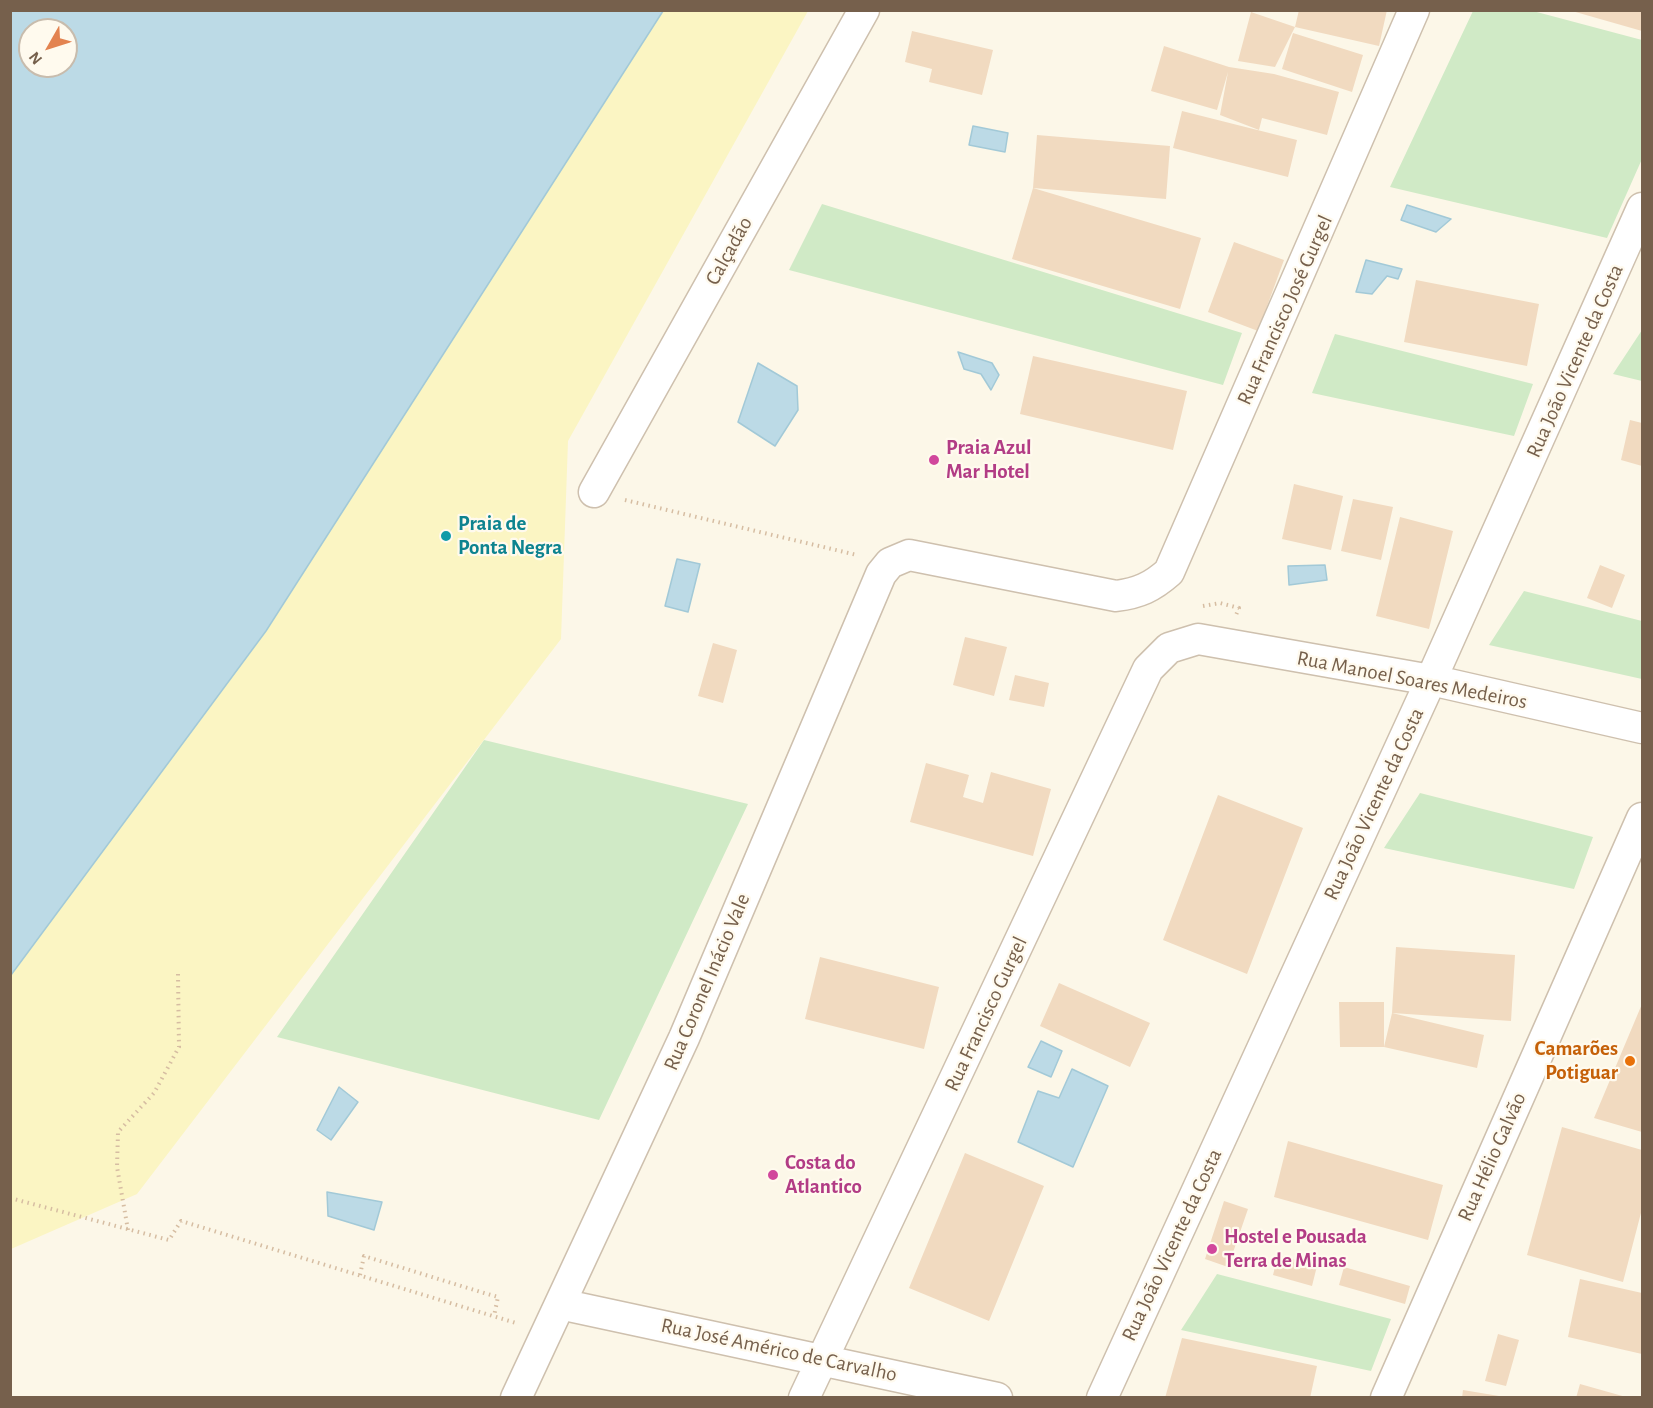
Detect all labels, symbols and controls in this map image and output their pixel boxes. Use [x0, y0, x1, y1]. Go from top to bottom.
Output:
north arrow [18, 18, 78, 78]
text: N [26, 49, 45, 67]
street label: Rua Francisco José Gurgel [1232, 211, 1338, 409]
street label: Calçadão [700, 212, 758, 290]
street label: Rua João Vicente da Costa [1521, 260, 1629, 462]
place label: Praia Azul Mar Hotel [946, 435, 1031, 485]
marker: Praia Azul Mar Hotel [927, 453, 941, 467]
place label: Praia de Ponta Negra [458, 511, 562, 561]
marker: Praia de Ponta Negra [439, 529, 453, 543]
street label: Rua Manoel Soares Medeiros [1295, 645, 1529, 715]
street label: Rua João Vicente da Costa [1318, 704, 1430, 904]
street label: Rua Coronel Inácio Vale [658, 890, 756, 1074]
street label: Rua Francisco Gurgel [939, 933, 1033, 1095]
place label: Camarões Potiguar [1535, 1036, 1618, 1086]
marker: Camarões Potiguar [1623, 1054, 1637, 1068]
street label: Rua Hélio Galvão [1452, 1089, 1532, 1225]
street label: Rua João Vicente da Costa [1116, 1145, 1228, 1345]
place label: Costa do Atlantico [785, 1150, 862, 1200]
marker: Costa do Atlantico [766, 1168, 780, 1182]
place label: Hostel e Pousada Terra de Minas [1224, 1224, 1367, 1274]
marker: Hostel e Pousada Terra de Minas [1205, 1242, 1219, 1256]
street label: Rua José Américo de Carvalho [659, 1313, 899, 1387]

